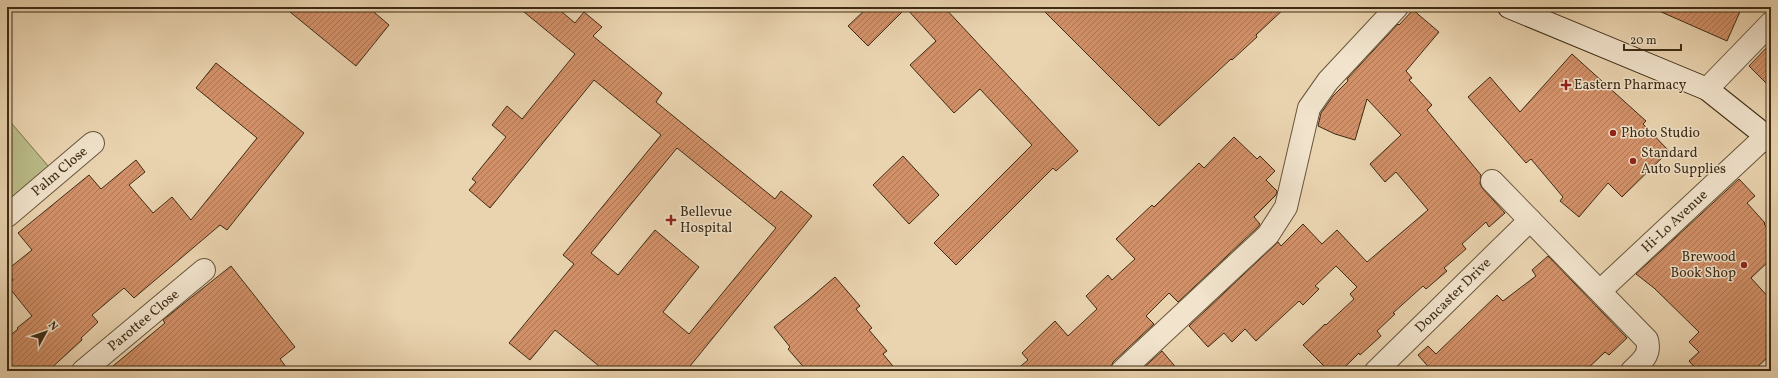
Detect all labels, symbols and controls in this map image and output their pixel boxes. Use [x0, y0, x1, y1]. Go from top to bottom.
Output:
scale bar [1624, 26, 1681, 52]
text: 20 m [1630, 33, 1657, 49]
place label: Eastern Pharmacy [1574, 76, 1687, 95]
marker: Eastern Pharmacy [1561, 80, 1571, 90]
place label: Photo Studio [1621, 124, 1700, 143]
marker: Photo Studio [1608, 128, 1618, 138]
street label: Palm Close [28, 142, 92, 201]
place label: Standard Auto Supplies [1641, 144, 1726, 179]
marker: Standard Auto Supplies [1628, 156, 1638, 166]
street label: Hi-Lo Avenue [1637, 185, 1712, 257]
place label: Bellevue Hospital [680, 203, 733, 238]
marker: Bellevue Hospital [665, 214, 677, 226]
place label: Brewood Book Shop [1671, 248, 1736, 283]
street label: Doncaster Drive [1411, 253, 1496, 337]
marker: Brewood Book Shop [1739, 260, 1749, 270]
street label: Parottee Close [104, 285, 184, 356]
north arrow [26, 312, 66, 352]
text: N [44, 319, 61, 334]

